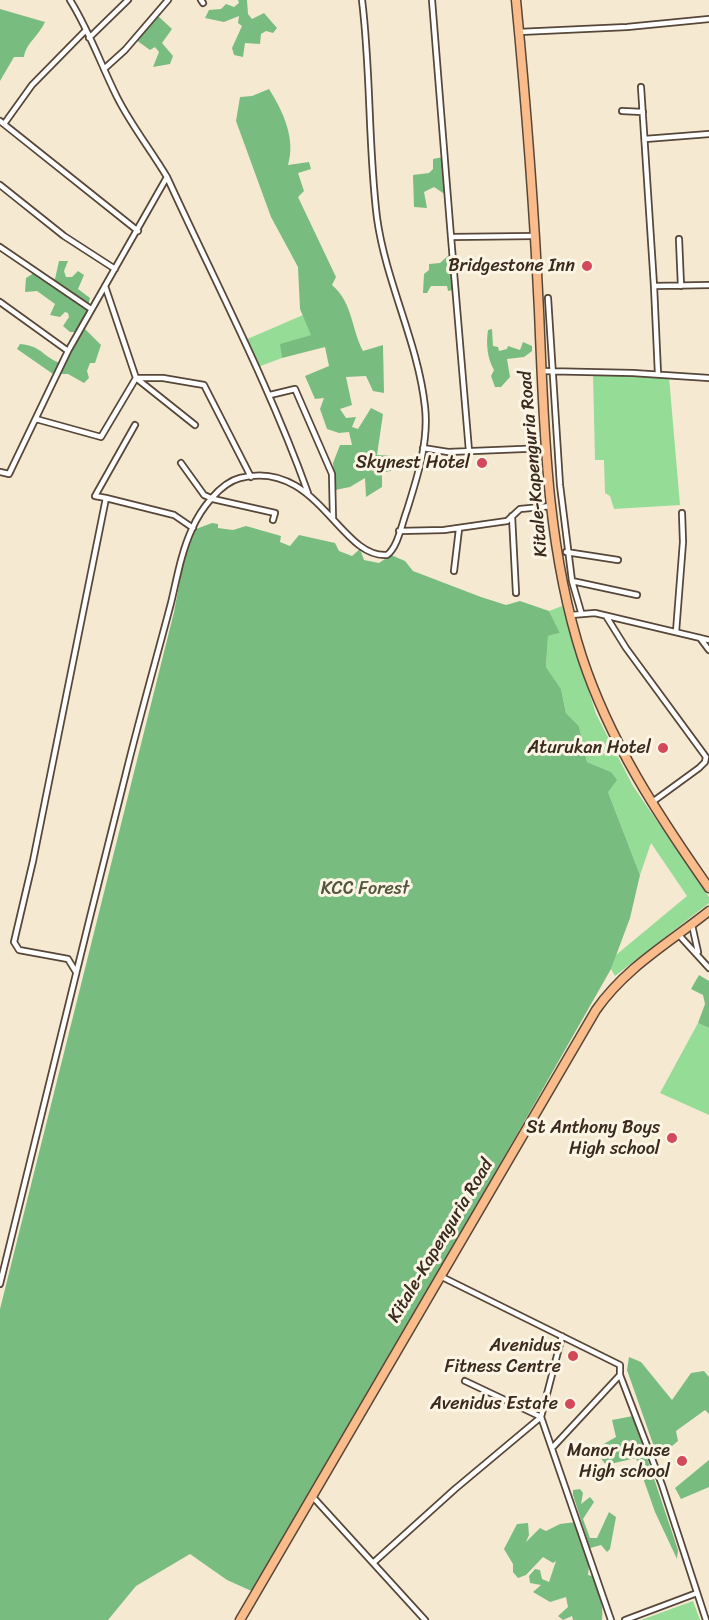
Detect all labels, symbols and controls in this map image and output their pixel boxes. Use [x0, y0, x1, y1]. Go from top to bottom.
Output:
place label: Bridgestone Inn [448, 255, 575, 277]
marker: Bridgestone Inn [580, 259, 594, 273]
street label: Kitale-Kapenguria Road [515, 370, 553, 558]
place label: Skynest Hotel [356, 452, 470, 474]
marker: Skynest Hotel [475, 456, 489, 470]
place label: Aturukan Hotel [528, 737, 651, 759]
marker: Aturukan Hotel [656, 741, 670, 755]
park label: KCC Forest [321, 878, 409, 900]
place label: St Anthony Boys High school [526, 1117, 660, 1160]
marker: St Anthony Boys High school [665, 1131, 679, 1145]
street label: Kitale-Kapenguria Road [384, 1155, 498, 1327]
place label: Avenidus Fitness Centre [444, 1335, 561, 1378]
marker: Avenidus Fitness Centre [566, 1349, 580, 1363]
place label: Avenidus Estate [430, 1393, 558, 1415]
marker: Avenidus Estate [563, 1397, 577, 1411]
place label: Manor House High school [567, 1440, 670, 1482]
marker: Manor House High school [675, 1454, 689, 1468]

